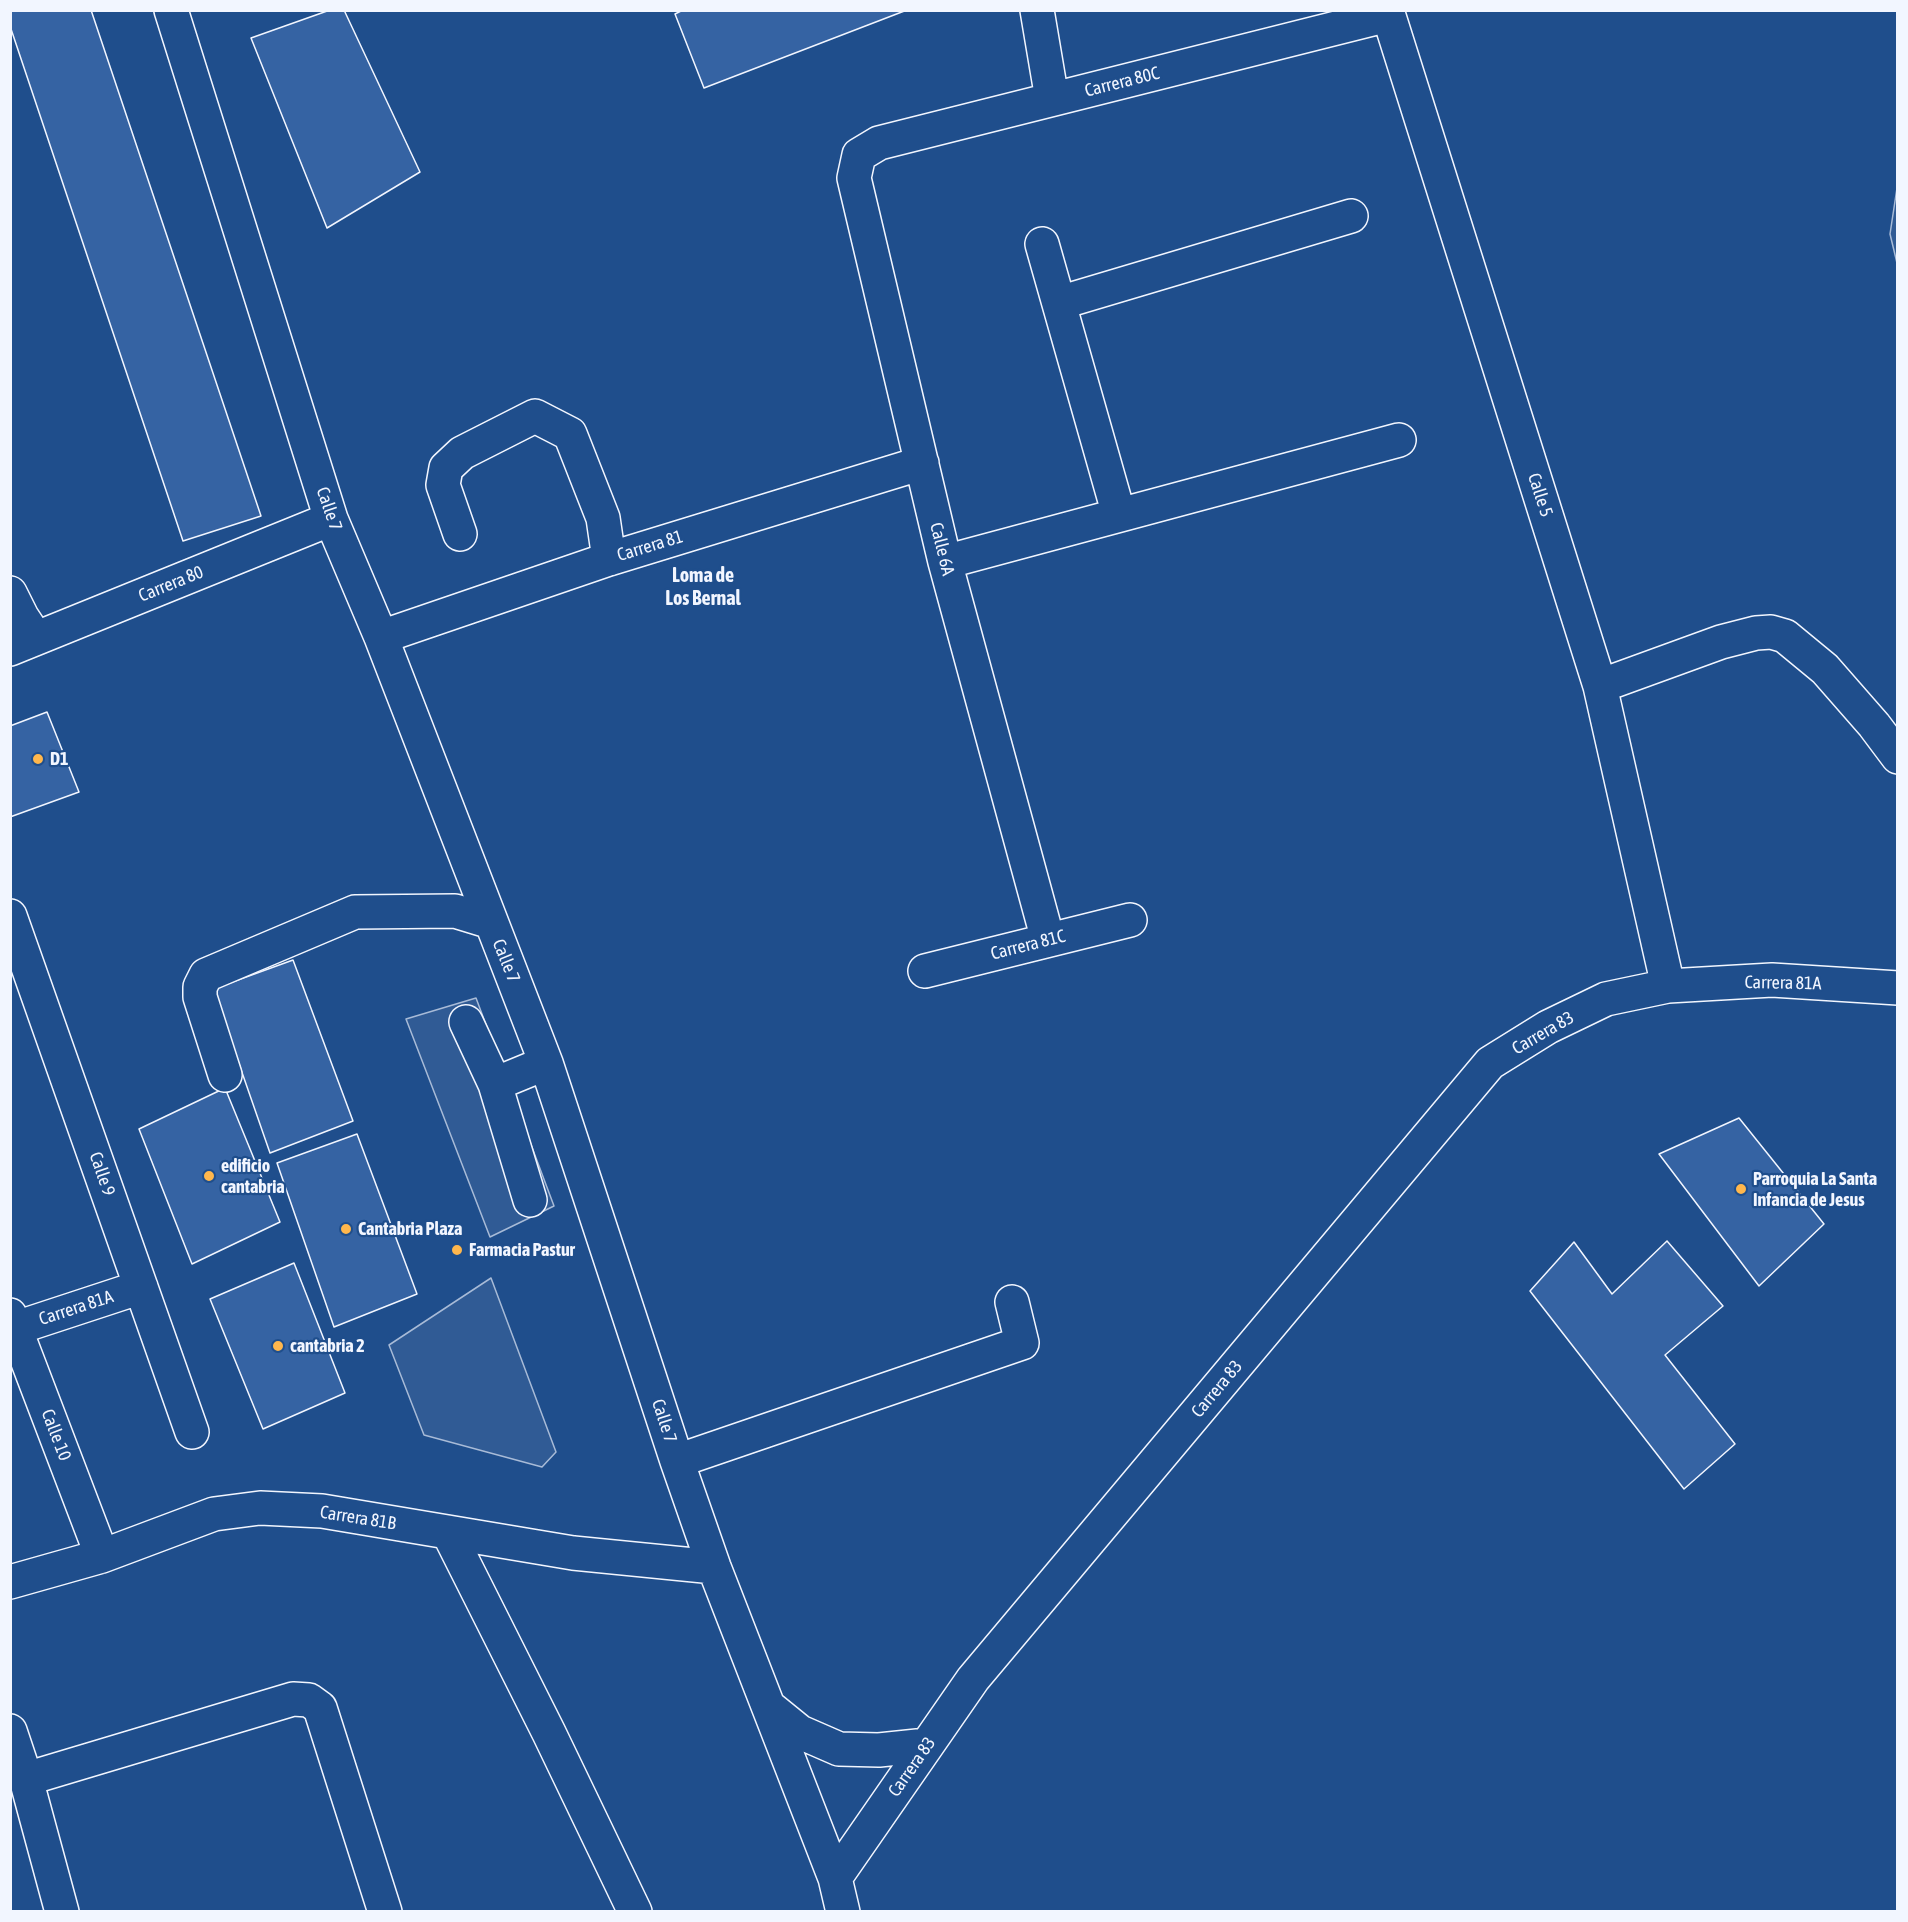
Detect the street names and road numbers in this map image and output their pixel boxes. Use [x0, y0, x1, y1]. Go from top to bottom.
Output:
street label: Carrera 80C [1082, 62, 1162, 102]
street label: Calle 5 [1523, 470, 1557, 520]
street label: Calle 7 [311, 484, 347, 534]
street label: Calle 6A [925, 520, 959, 578]
street label: Carrera 81 [614, 526, 686, 566]
street label: Carrera 80 [135, 561, 207, 607]
street label: Carrera 81C [988, 925, 1068, 965]
street label: Calle 7 [488, 936, 524, 986]
street label: Carrera 81A [1744, 972, 1822, 994]
street label: Carrera 83 [1508, 1007, 1578, 1059]
street label: Calle 9 [84, 1149, 120, 1199]
street label: Carrera 81A [36, 1286, 116, 1330]
street label: Carrera 83 [1187, 1356, 1247, 1422]
street label: Calle 7 [647, 1396, 681, 1446]
street label: Calle 10 [36, 1406, 76, 1464]
street label: Carrera 81B [319, 1501, 397, 1535]
street label: Carrera 83 [884, 1733, 940, 1801]

